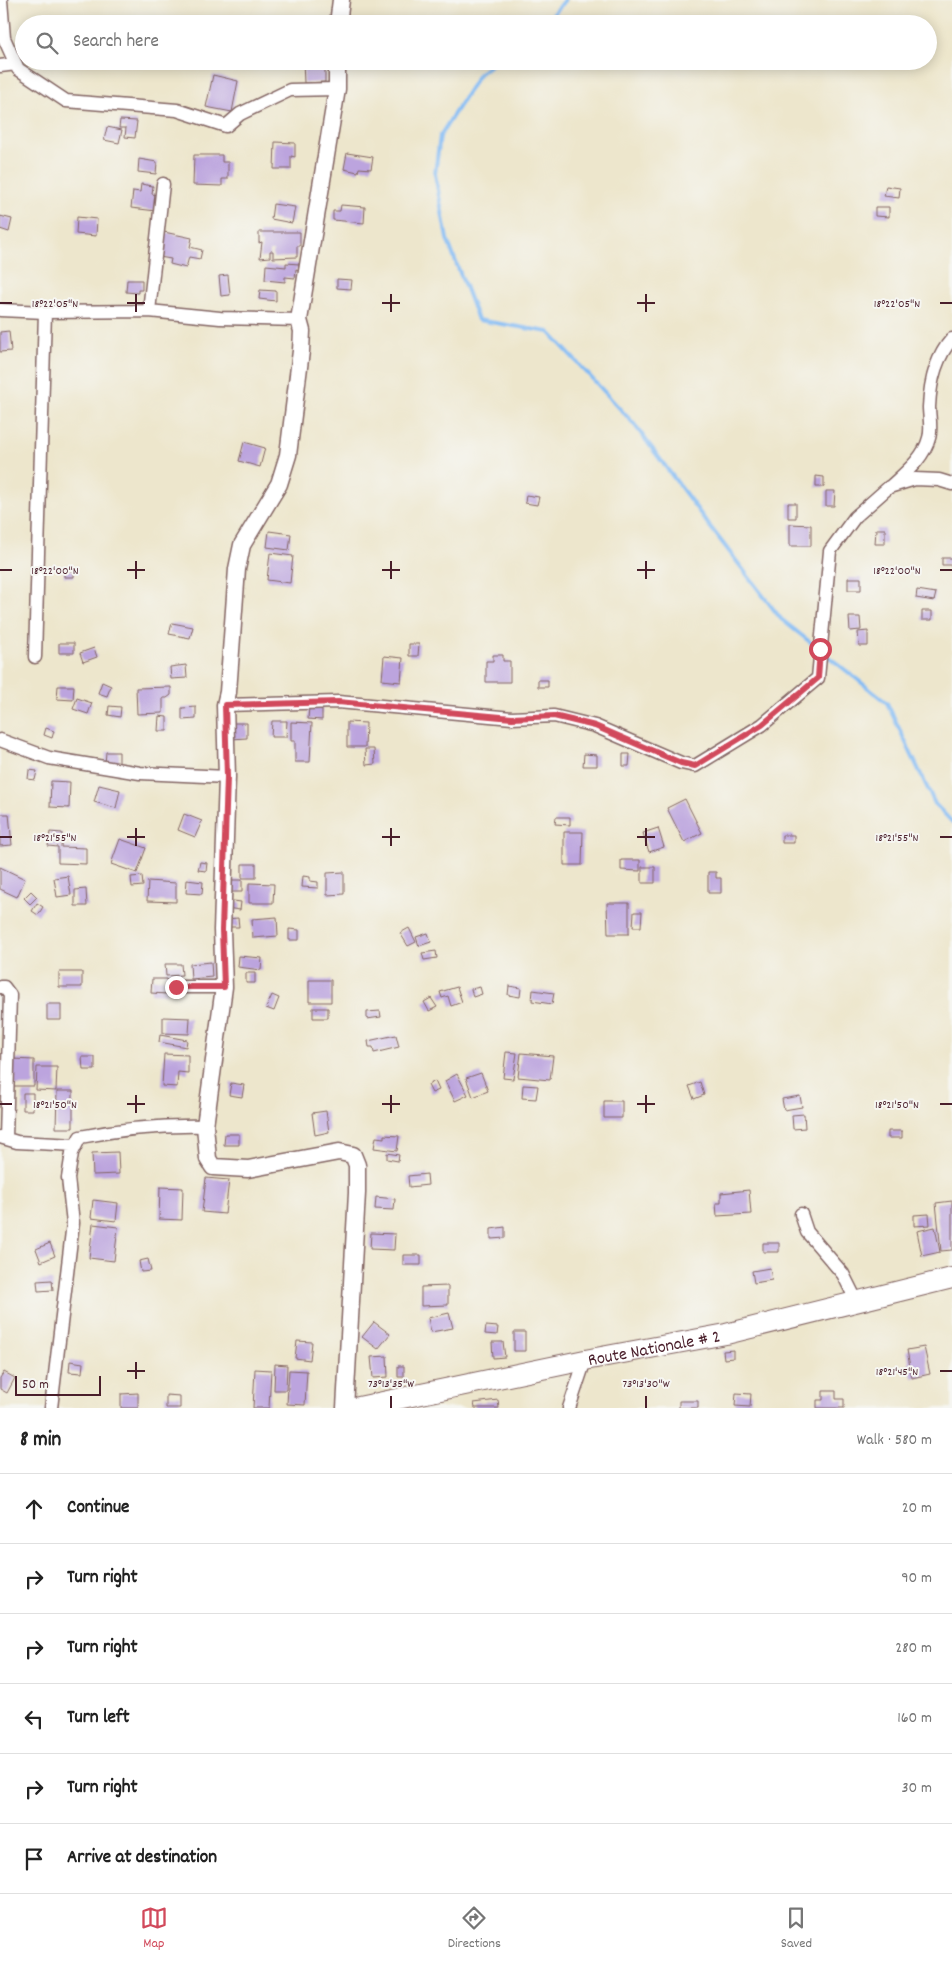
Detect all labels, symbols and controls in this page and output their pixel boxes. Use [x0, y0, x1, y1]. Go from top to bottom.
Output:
search box [15, 15, 937, 70]
icon: search [33, 29, 61, 57]
text: Search here [73, 29, 159, 56]
text: 18°22'05"N [32, 296, 78, 313]
text: 18°22'05"N [874, 296, 920, 313]
text: 18°22'00"N [31, 563, 79, 580]
text: 18°22'00"N [873, 563, 921, 580]
route start [809, 638, 832, 661]
text: 18°21'55"N [34, 830, 76, 847]
text: 18°21'55"N [876, 830, 918, 847]
route end [165, 976, 188, 999]
text: 18°21'50"N [33, 1097, 77, 1114]
text: 18°21'50"N [875, 1097, 919, 1114]
street label: Route Nationale # 2 [586, 1325, 723, 1374]
text: 18°21'45"N [876, 1364, 918, 1381]
scale bar [15, 1373, 101, 1396]
text: 50 m [22, 1375, 49, 1395]
text: 73°13'35"W [368, 1376, 414, 1393]
text: 73°13'30"W [622, 1376, 670, 1393]
text: 8 min [20, 1426, 61, 1456]
text: Walk · 580 m [857, 1429, 932, 1452]
icon: ahead [20, 1495, 48, 1523]
text: Continue [67, 1495, 129, 1522]
text: 20 m [902, 1497, 932, 1520]
icon: right [20, 1565, 48, 1593]
text: Turn right [67, 1565, 138, 1592]
text: 90 m [901, 1567, 932, 1590]
icon: right [20, 1635, 48, 1663]
text: Turn right [67, 1635, 138, 1662]
text: 280 m [895, 1637, 932, 1660]
icon: left [20, 1705, 48, 1733]
text: Turn left [67, 1705, 130, 1732]
text: 160 m [897, 1707, 932, 1730]
icon: right [20, 1775, 48, 1803]
text: Turn right [67, 1775, 138, 1802]
text: 30 m [902, 1777, 932, 1800]
icon: arrive [20, 1845, 48, 1873]
text: Arrive at destination [67, 1845, 217, 1872]
tab: Map [140, 1904, 168, 1954]
tab: Directions [448, 1904, 501, 1954]
tab: Saved [781, 1904, 812, 1954]

